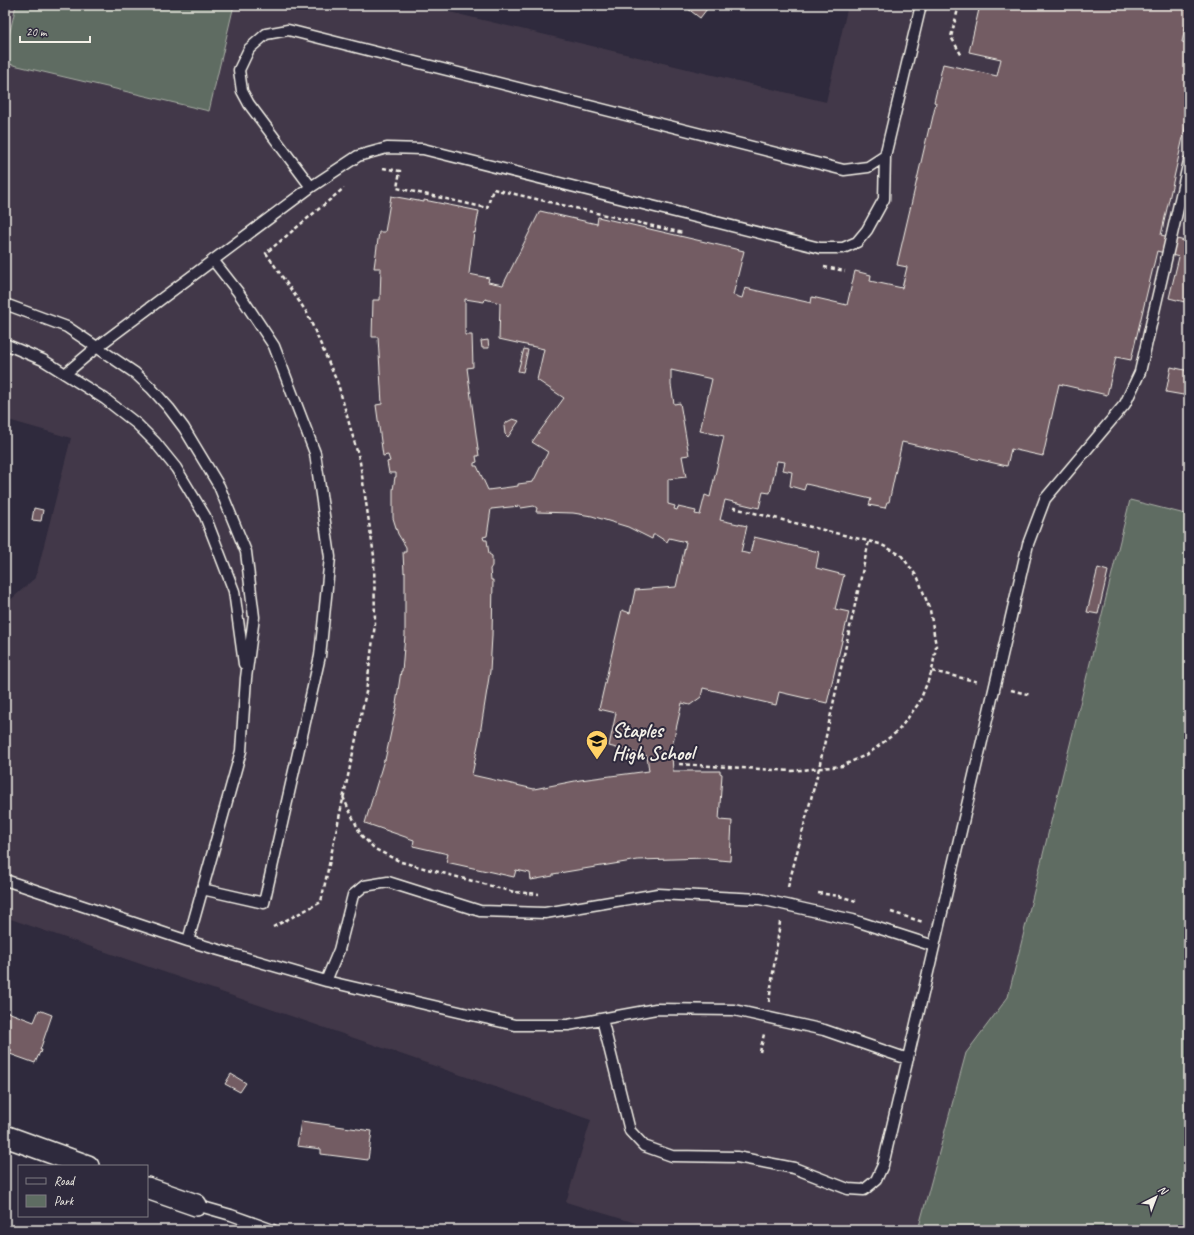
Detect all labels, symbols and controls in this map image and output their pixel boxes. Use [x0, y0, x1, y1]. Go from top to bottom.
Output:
scale bar [20, 18, 90, 44]
text: 20 m [26, 24, 48, 40]
place label: Staples High School [612, 718, 697, 766]
school or university icon: Staples High School [584, 728, 610, 761]
legend [18, 1165, 148, 1217]
text: Road [54, 1173, 76, 1189]
north arrow [1136, 1177, 1176, 1217]
text: N [1155, 1182, 1172, 1199]
text: Park [54, 1193, 75, 1209]

